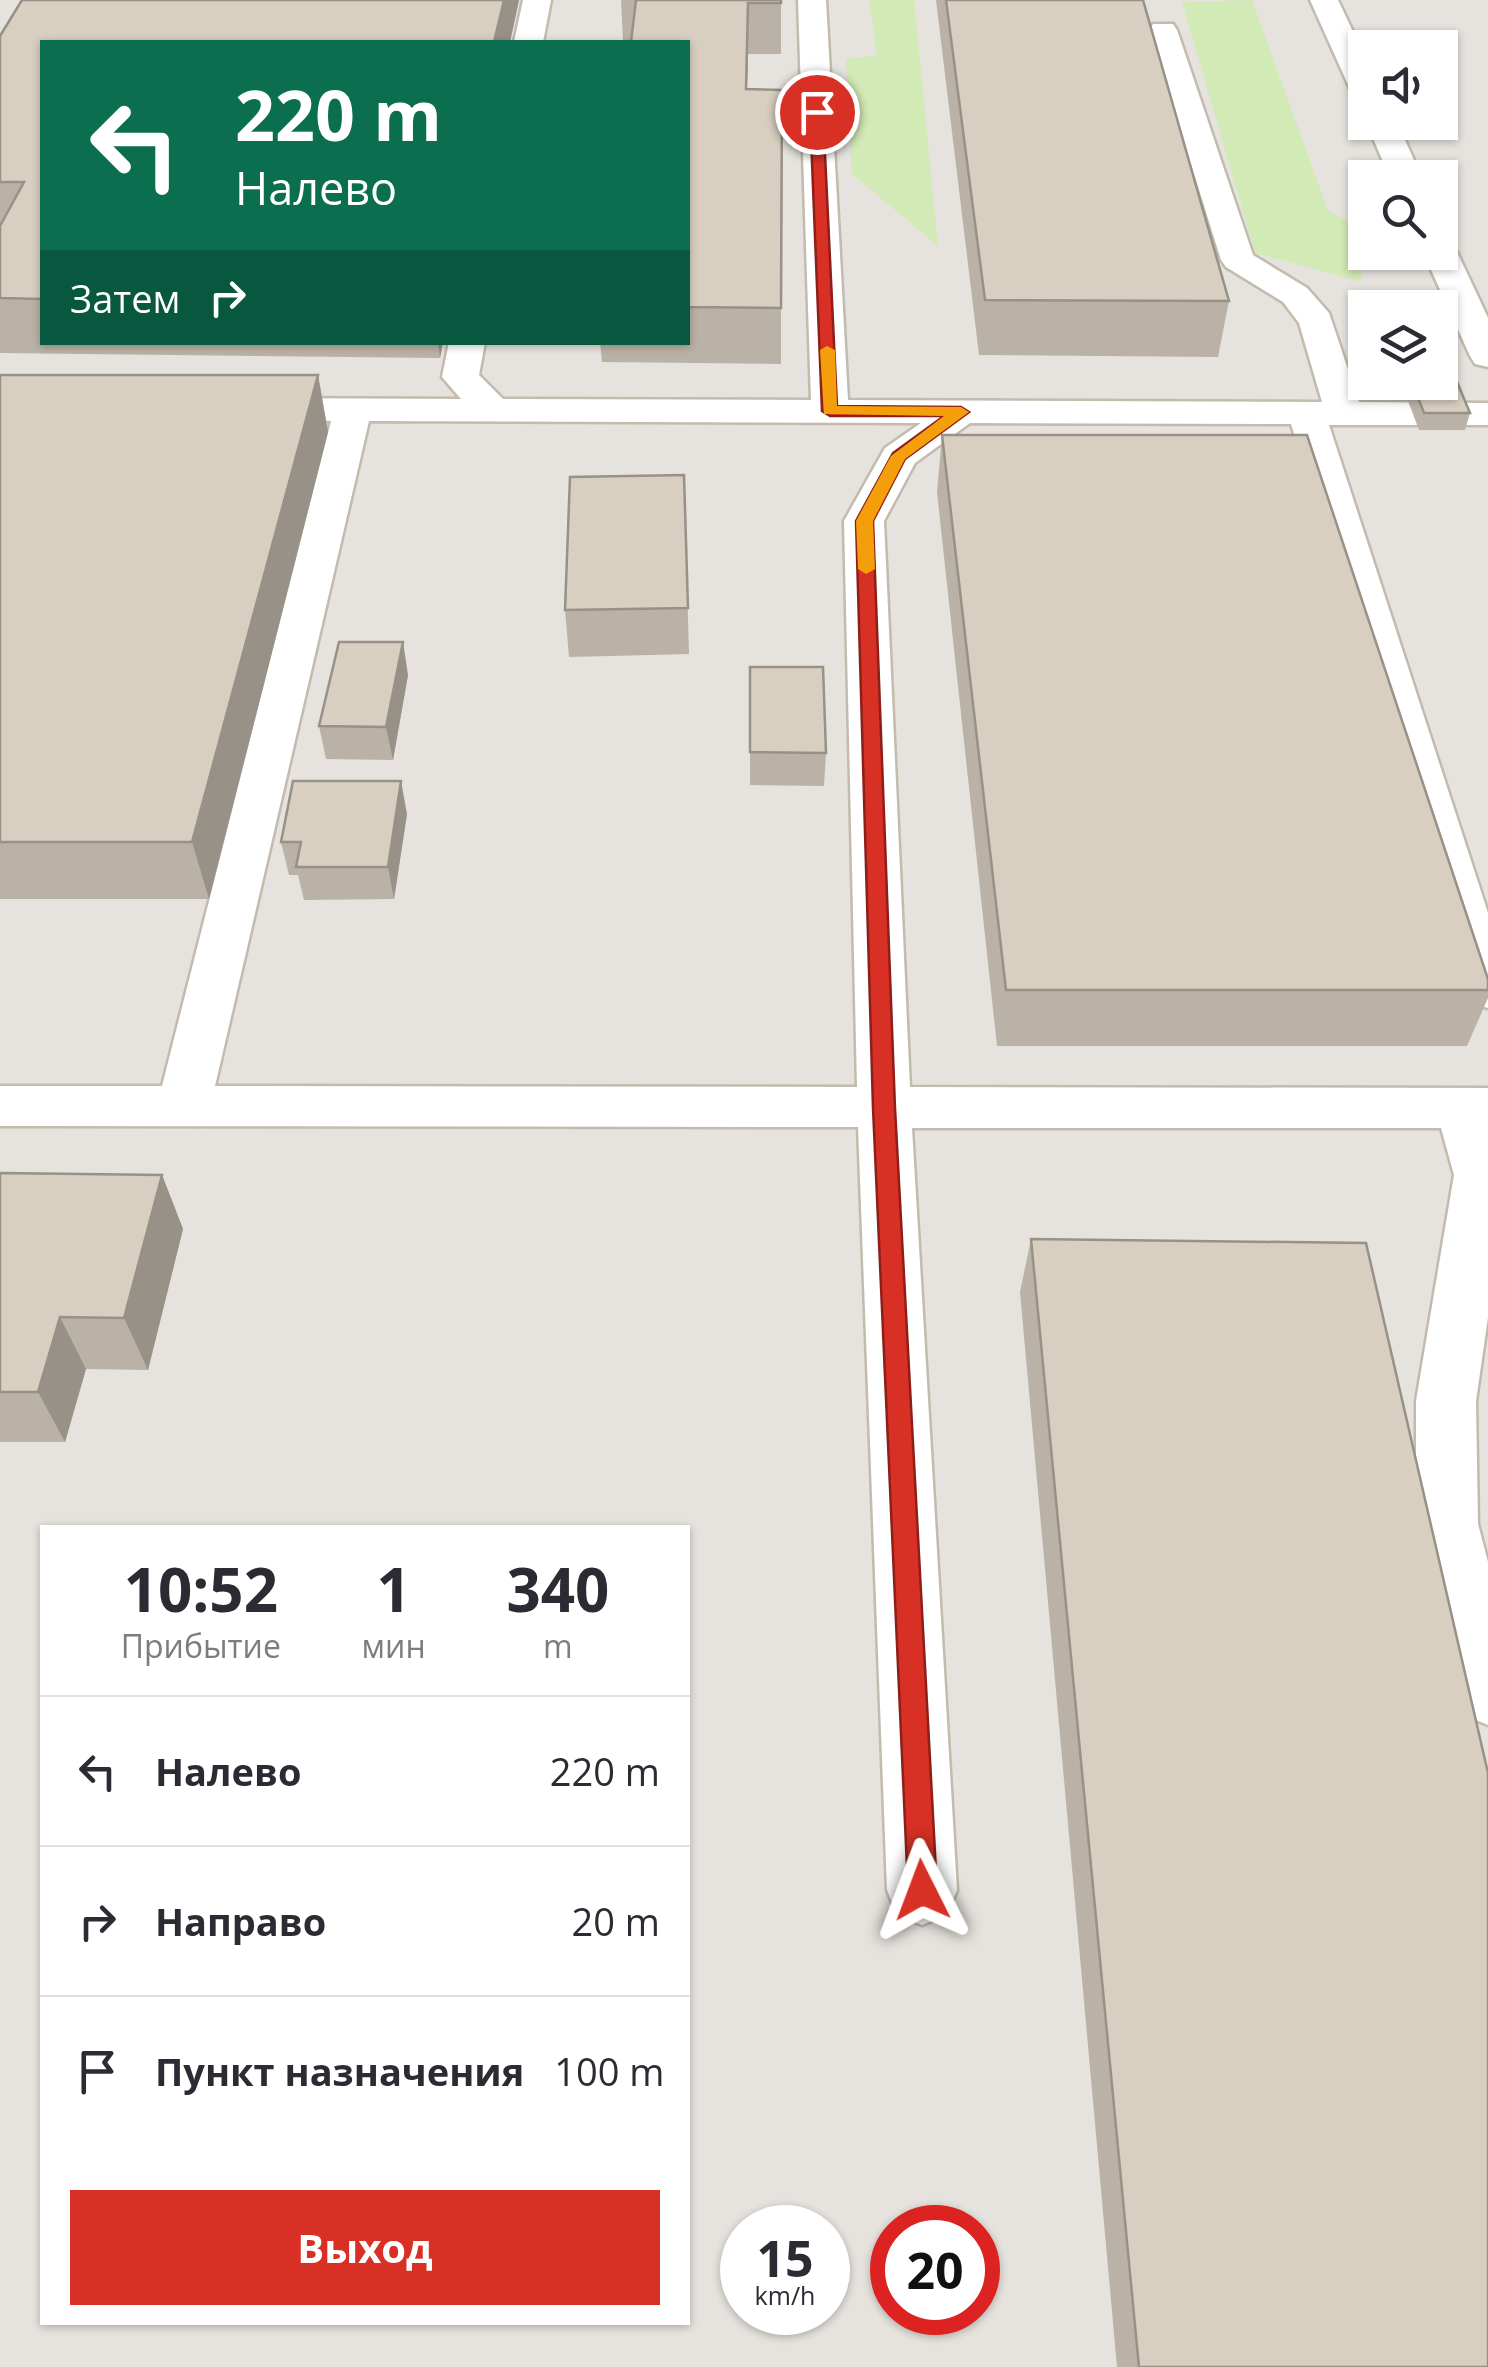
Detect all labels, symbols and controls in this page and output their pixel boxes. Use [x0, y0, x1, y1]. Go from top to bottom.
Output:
map controls [1348, 30, 1458, 400]
button: sound [1348, 30, 1458, 140]
text: 220 m [235, 66, 442, 162]
pin [775, 70, 860, 155]
icon: left [70, 80, 200, 210]
icon: arrive [790, 85, 845, 140]
text: Налево [235, 157, 397, 218]
button: search [1348, 160, 1458, 270]
icon: right [200, 270, 255, 325]
text: Затем [70, 272, 180, 324]
button: layers [1348, 290, 1458, 400]
text: 10:52 [124, 1548, 278, 1630]
text: 1 [376, 1548, 411, 1630]
text: 340 [506, 1548, 609, 1630]
text: Прибытие [121, 1624, 281, 1667]
text: мин [362, 1624, 426, 1667]
text: m [543, 1624, 573, 1667]
icon: left [70, 1744, 125, 1799]
text: Налево [155, 1745, 301, 1797]
text: 220 m [550, 1745, 660, 1797]
position arrow [870, 1838, 974, 1942]
icon: right [70, 1894, 125, 1949]
text: Направо [155, 1895, 326, 1947]
text: 20 m [571, 1895, 660, 1947]
icon: arrive [70, 2044, 125, 2099]
text: Пункт назначения [155, 2045, 524, 2097]
text: 100 m [554, 2045, 665, 2097]
button: Выход [70, 2190, 660, 2305]
speed limit sign: 20 [870, 2205, 1000, 2335]
text: 15 [756, 2224, 814, 2292]
text: km/h [755, 2278, 815, 2312]

